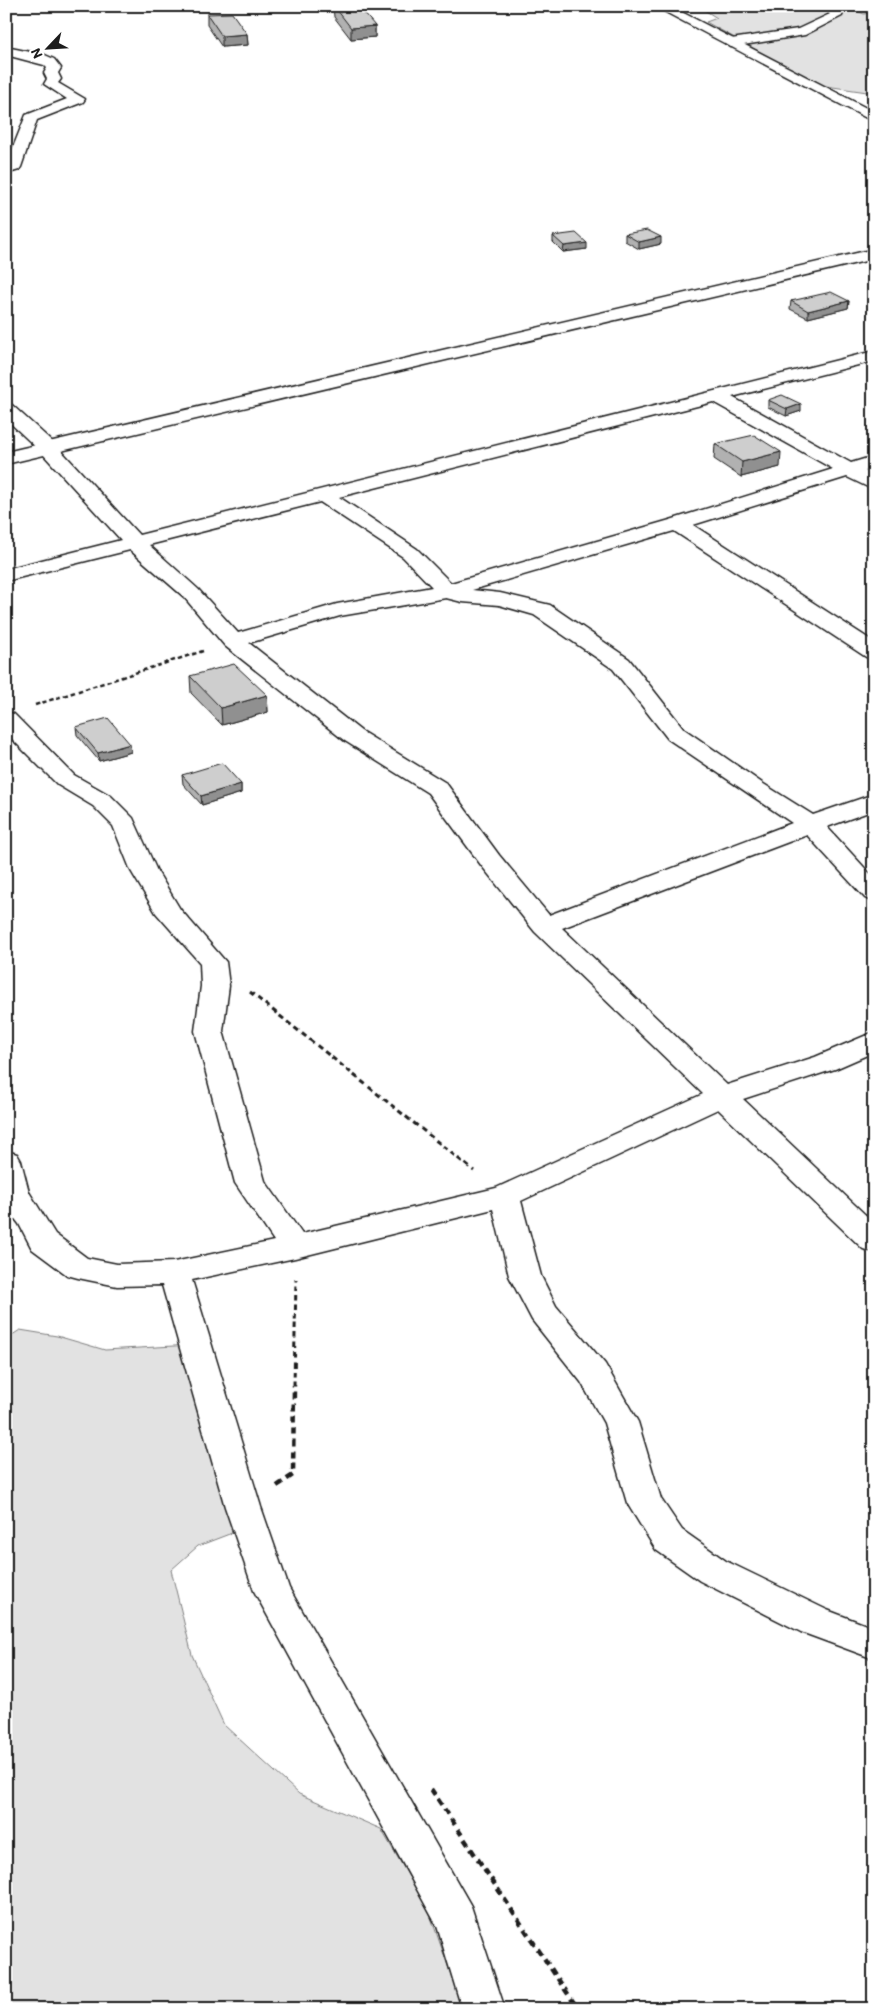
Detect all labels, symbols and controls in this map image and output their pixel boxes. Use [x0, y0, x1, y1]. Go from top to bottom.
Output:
north arrow [22, 22, 72, 72]
text: N [27, 45, 46, 61]

